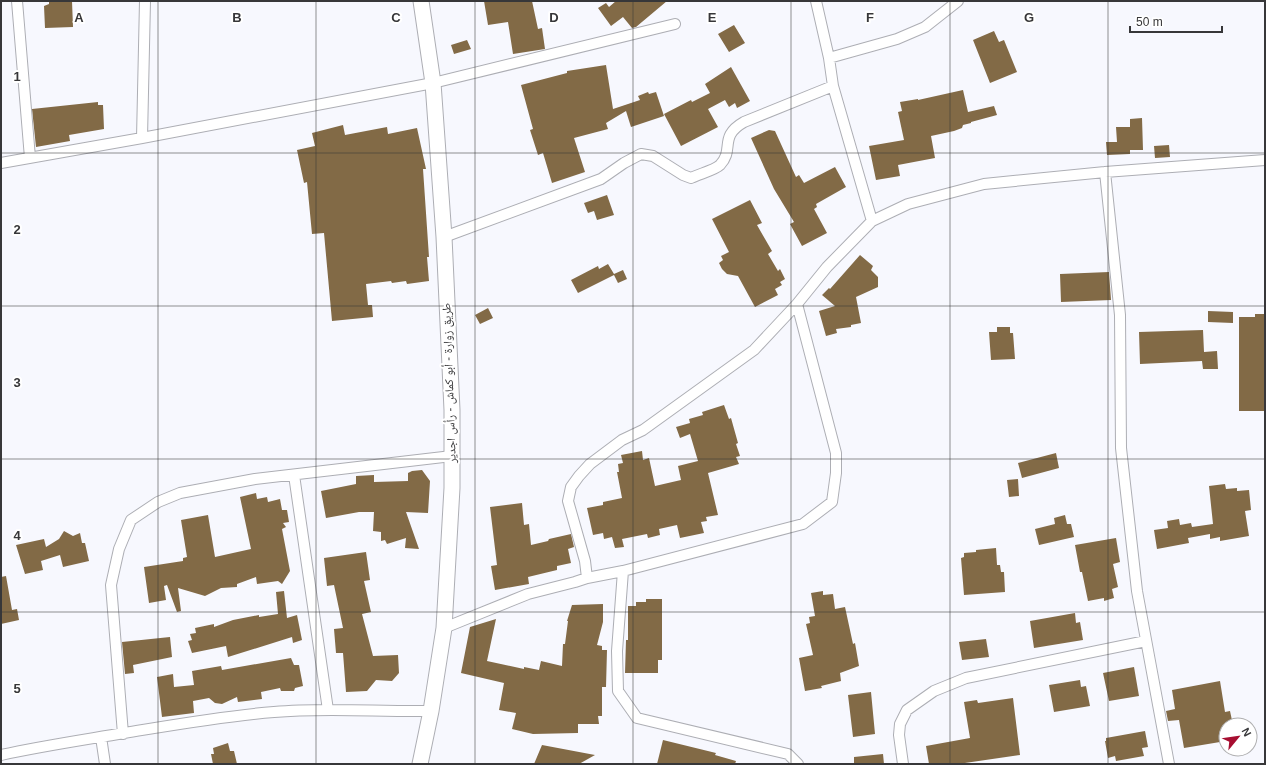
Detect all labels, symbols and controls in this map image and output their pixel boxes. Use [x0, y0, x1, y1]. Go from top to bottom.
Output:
scale bar [1130, 8, 1222, 34]
text: A [74, 10, 84, 25]
text: B [232, 10, 242, 25]
text: C [391, 10, 401, 25]
text: D [549, 10, 559, 25]
text: E [708, 10, 717, 25]
text: F [866, 10, 874, 25]
text: G [1024, 10, 1034, 25]
text: 50 m [1136, 15, 1163, 29]
text: 1 [13, 69, 21, 84]
text: 2 [13, 222, 21, 237]
street label: طريق زوارة - أبو كماش - رأس اجدير [439, 303, 459, 464]
text: 3 [13, 375, 21, 390]
text: 4 [13, 528, 21, 543]
text: 5 [13, 681, 21, 696]
north arrow [1218, 717, 1258, 757]
text: N [1240, 726, 1254, 739]

